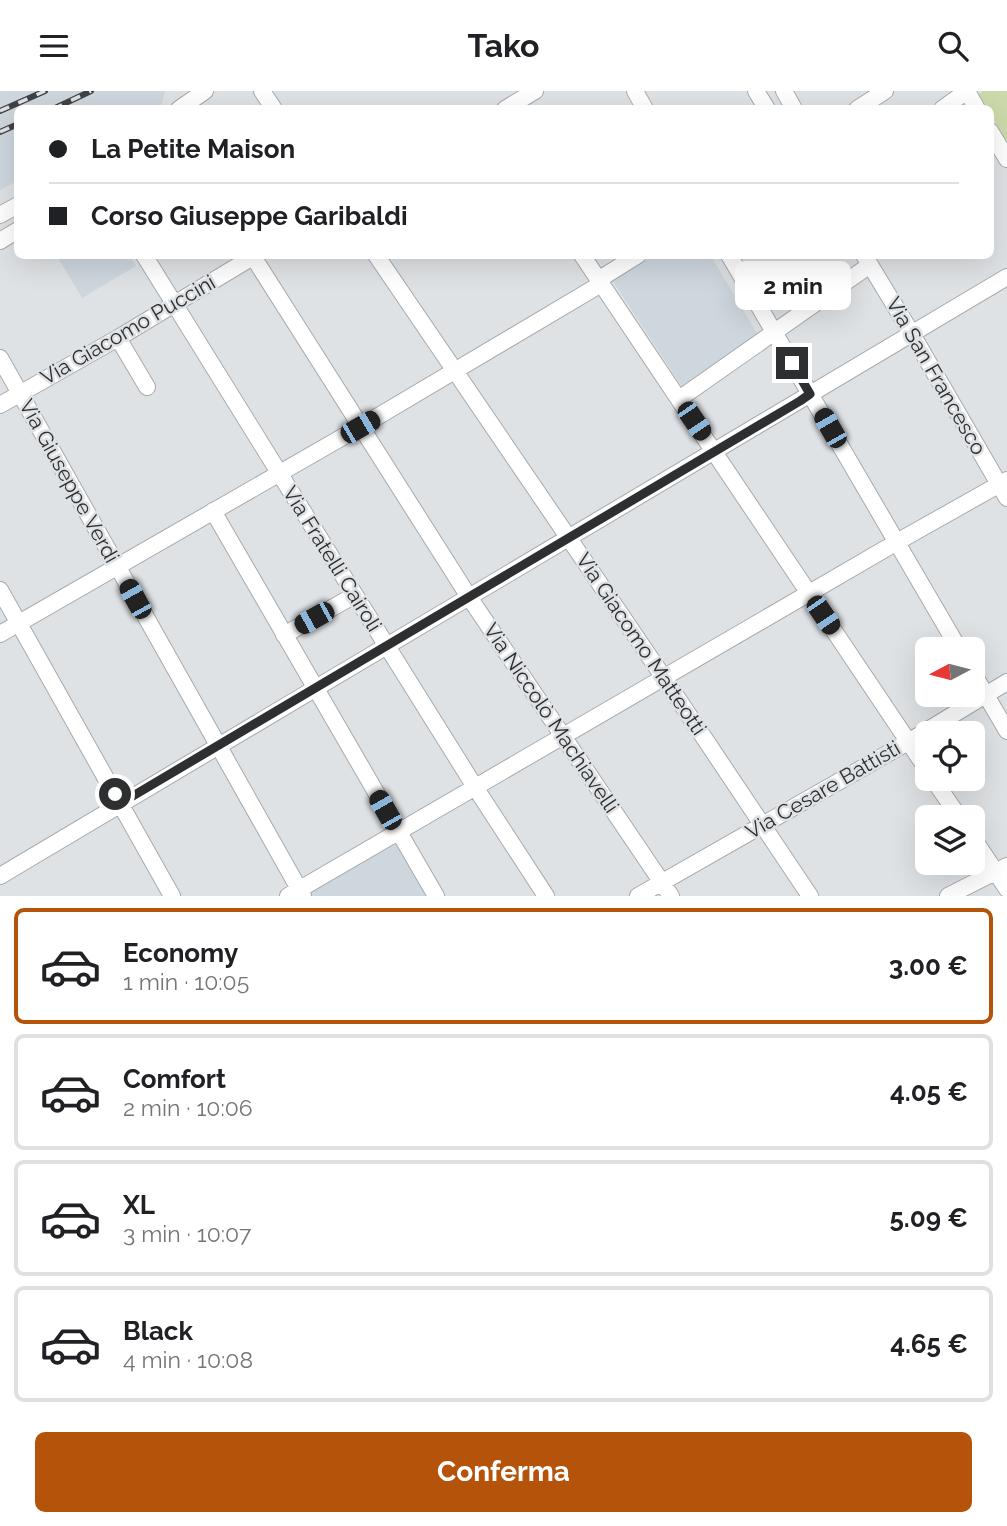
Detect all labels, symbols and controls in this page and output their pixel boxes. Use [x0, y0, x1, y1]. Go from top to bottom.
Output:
icon: menu [35, 27, 73, 65]
text: Tako [468, 27, 539, 64]
icon: search [934, 27, 972, 65]
text: La Petite Maison [91, 134, 295, 164]
text: Corso Giuseppe Garibaldi [91, 201, 408, 231]
callout: 2 min [734, 261, 850, 310]
street label: Via Giacomo Puccini [36, 269, 220, 390]
text: 2 min [763, 272, 823, 299]
street label: Via San Francesco [881, 292, 992, 459]
route end [776, 347, 808, 379]
street label: Via Giuseppe Verdi [14, 395, 125, 567]
car [674, 398, 715, 444]
car [811, 405, 850, 451]
car [337, 407, 384, 447]
street label: Via Fratelli Cairoli [278, 481, 387, 636]
street label: Via Giacomo Matteotti [571, 548, 712, 740]
car [116, 576, 155, 622]
car [803, 592, 844, 638]
car [291, 599, 338, 637]
street label: Via Niccolò Machiavelli [479, 618, 624, 817]
north arrow [915, 637, 985, 707]
map controls [915, 637, 985, 875]
button: locate [915, 721, 985, 791]
street label: Via Cesare Battisti [741, 735, 905, 844]
route start [99, 778, 131, 810]
car [366, 787, 405, 833]
button: layers [915, 805, 985, 875]
icon: car [39, 935, 102, 998]
text: Economy [123, 938, 238, 968]
text: 3.00 € [889, 951, 968, 981]
text: 1 min · 10:05 [123, 968, 249, 995]
icon: car [39, 1061, 102, 1124]
text: Comfort [123, 1064, 226, 1094]
text: 4.05 € [890, 1077, 968, 1107]
text: 2 min · 10:06 [123, 1094, 253, 1121]
icon: car [39, 1187, 102, 1250]
text: XL [123, 1190, 155, 1220]
text: 5.09 € [889, 1203, 968, 1233]
text: 3 min · 10:07 [123, 1220, 251, 1247]
icon: car [39, 1313, 102, 1376]
text: Black [123, 1316, 193, 1346]
text: 4.65 € [890, 1329, 968, 1359]
text: 4 min · 10:08 [123, 1346, 253, 1373]
button: Conferma [35, 1432, 972, 1512]

